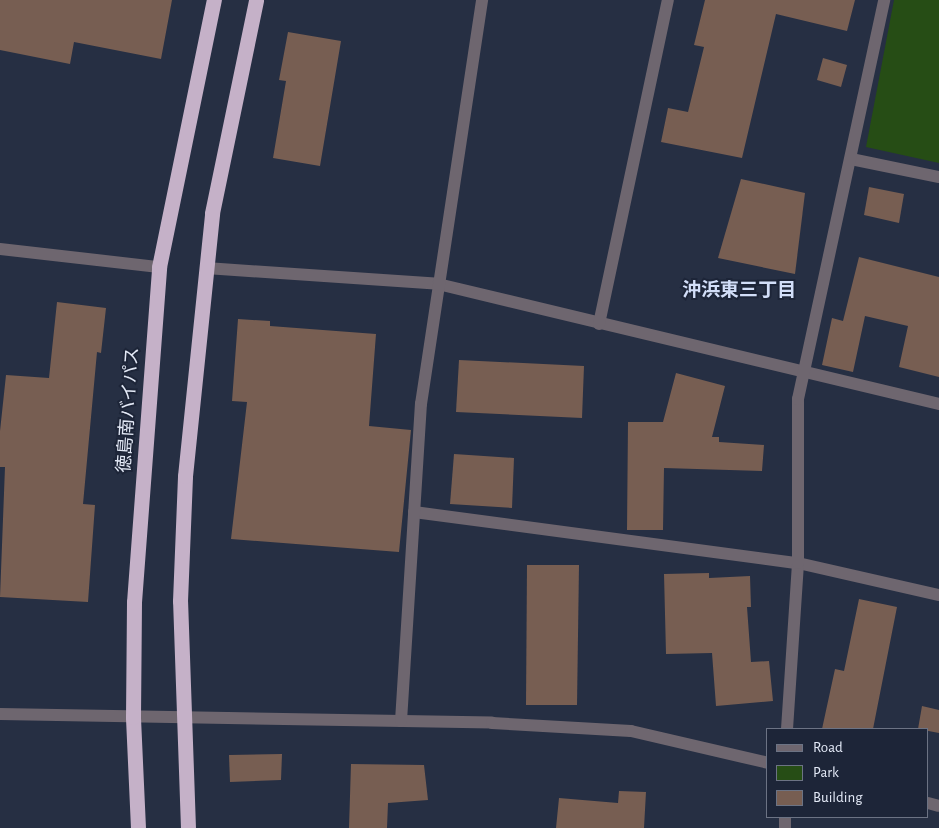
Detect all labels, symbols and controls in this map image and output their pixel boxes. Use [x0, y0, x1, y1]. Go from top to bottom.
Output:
district label: 沖浜東三丁目 [682, 280, 796, 302]
street label: 徳島南バイパス [114, 346, 144, 474]
legend [766, 728, 929, 818]
text: Road [813, 740, 843, 755]
text: Park [813, 765, 839, 780]
text: Building [813, 790, 863, 805]

